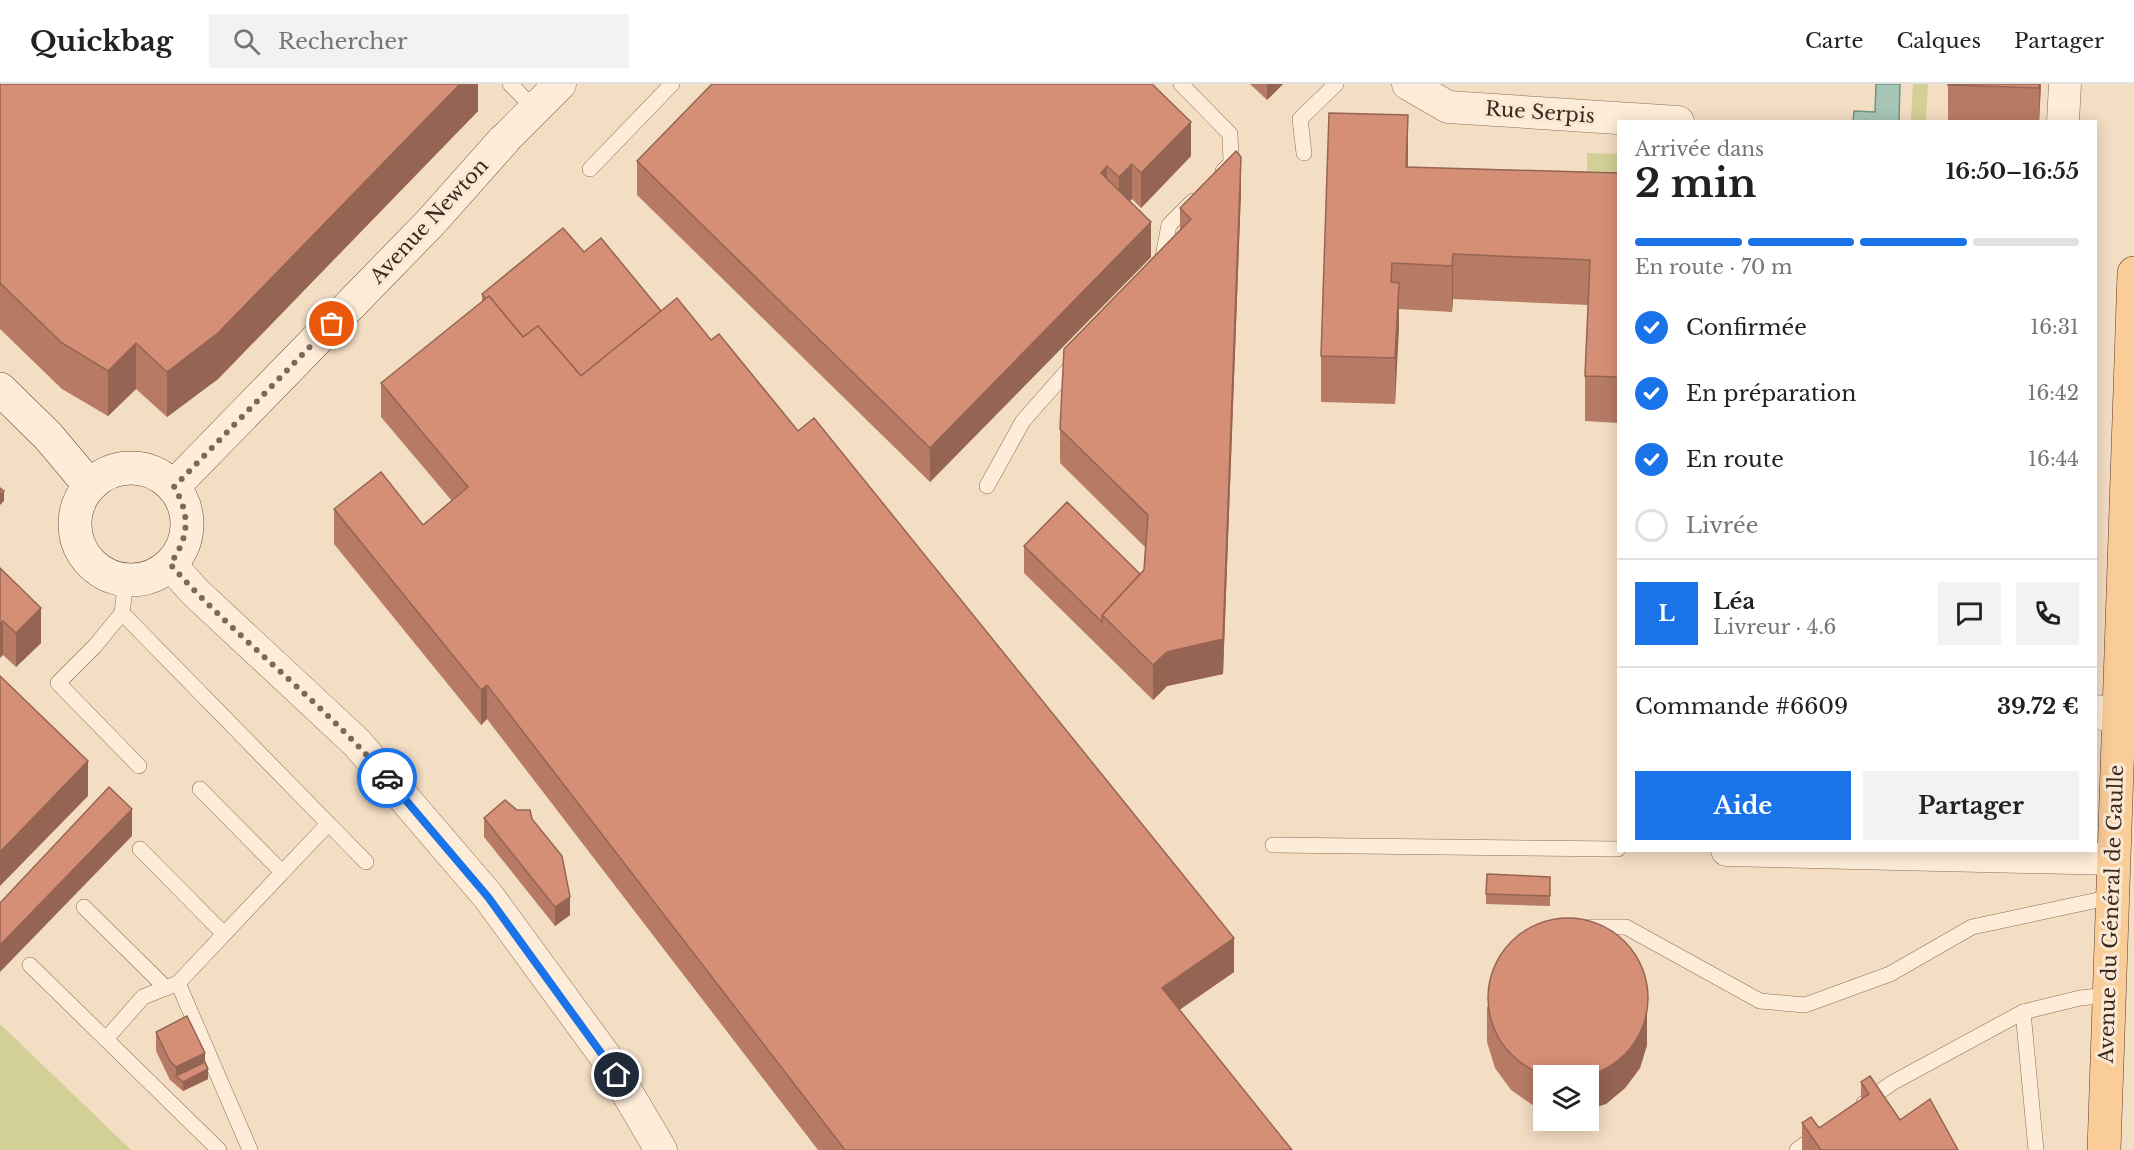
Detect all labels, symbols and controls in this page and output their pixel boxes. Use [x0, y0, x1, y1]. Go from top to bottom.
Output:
search box [209, 14, 629, 68]
text: Quickbag [30, 24, 173, 59]
icon: search [230, 25, 263, 58]
text: Rechercher [278, 28, 408, 55]
text: Carte [1805, 28, 1863, 54]
text: Calques [1896, 28, 1981, 54]
text: Partager [2014, 28, 2104, 54]
street label: Rue Serpis [1484, 96, 1596, 128]
text: Arrivée dans [1635, 137, 1764, 161]
street label: Avenue Newton [364, 153, 493, 289]
text: 16:50–16:55 [1946, 158, 2079, 185]
text: 2 min [1635, 159, 1756, 208]
text: En route · 70 m [1635, 255, 1793, 279]
pin [306, 298, 357, 349]
icon: bag [315, 307, 348, 340]
icon: check [1635, 311, 1668, 344]
text: Confirmée [1686, 314, 1807, 341]
text: 16:31 [2030, 315, 2079, 339]
icon: check [1635, 377, 1668, 410]
text: En préparation [1686, 380, 1856, 407]
text: 16:42 [2028, 381, 2079, 405]
icon: check [1635, 443, 1668, 476]
text: En route [1686, 446, 1784, 473]
text: 16:44 [2028, 447, 2079, 471]
text: Livrée [1686, 512, 1758, 539]
button: chat [1938, 582, 2001, 645]
button: phone [2016, 582, 2079, 645]
text: Léa [1713, 588, 1755, 615]
text: L [1658, 600, 1675, 627]
text: Livreur · 4.6 [1713, 615, 1836, 639]
text: Commande #6609 [1635, 693, 1848, 720]
text: 39.72 € [1997, 693, 2079, 720]
courier [357, 748, 417, 808]
icon: car [371, 762, 404, 795]
street label: Avenue du Général de Gaulle [2094, 764, 2128, 1065]
button: Aide [1635, 771, 1851, 840]
button: Partager [1863, 771, 2079, 840]
pin [591, 1049, 642, 1100]
icon: home [600, 1058, 633, 1091]
map controls [1533, 1065, 1599, 1131]
button: layers [1533, 1065, 1599, 1131]

